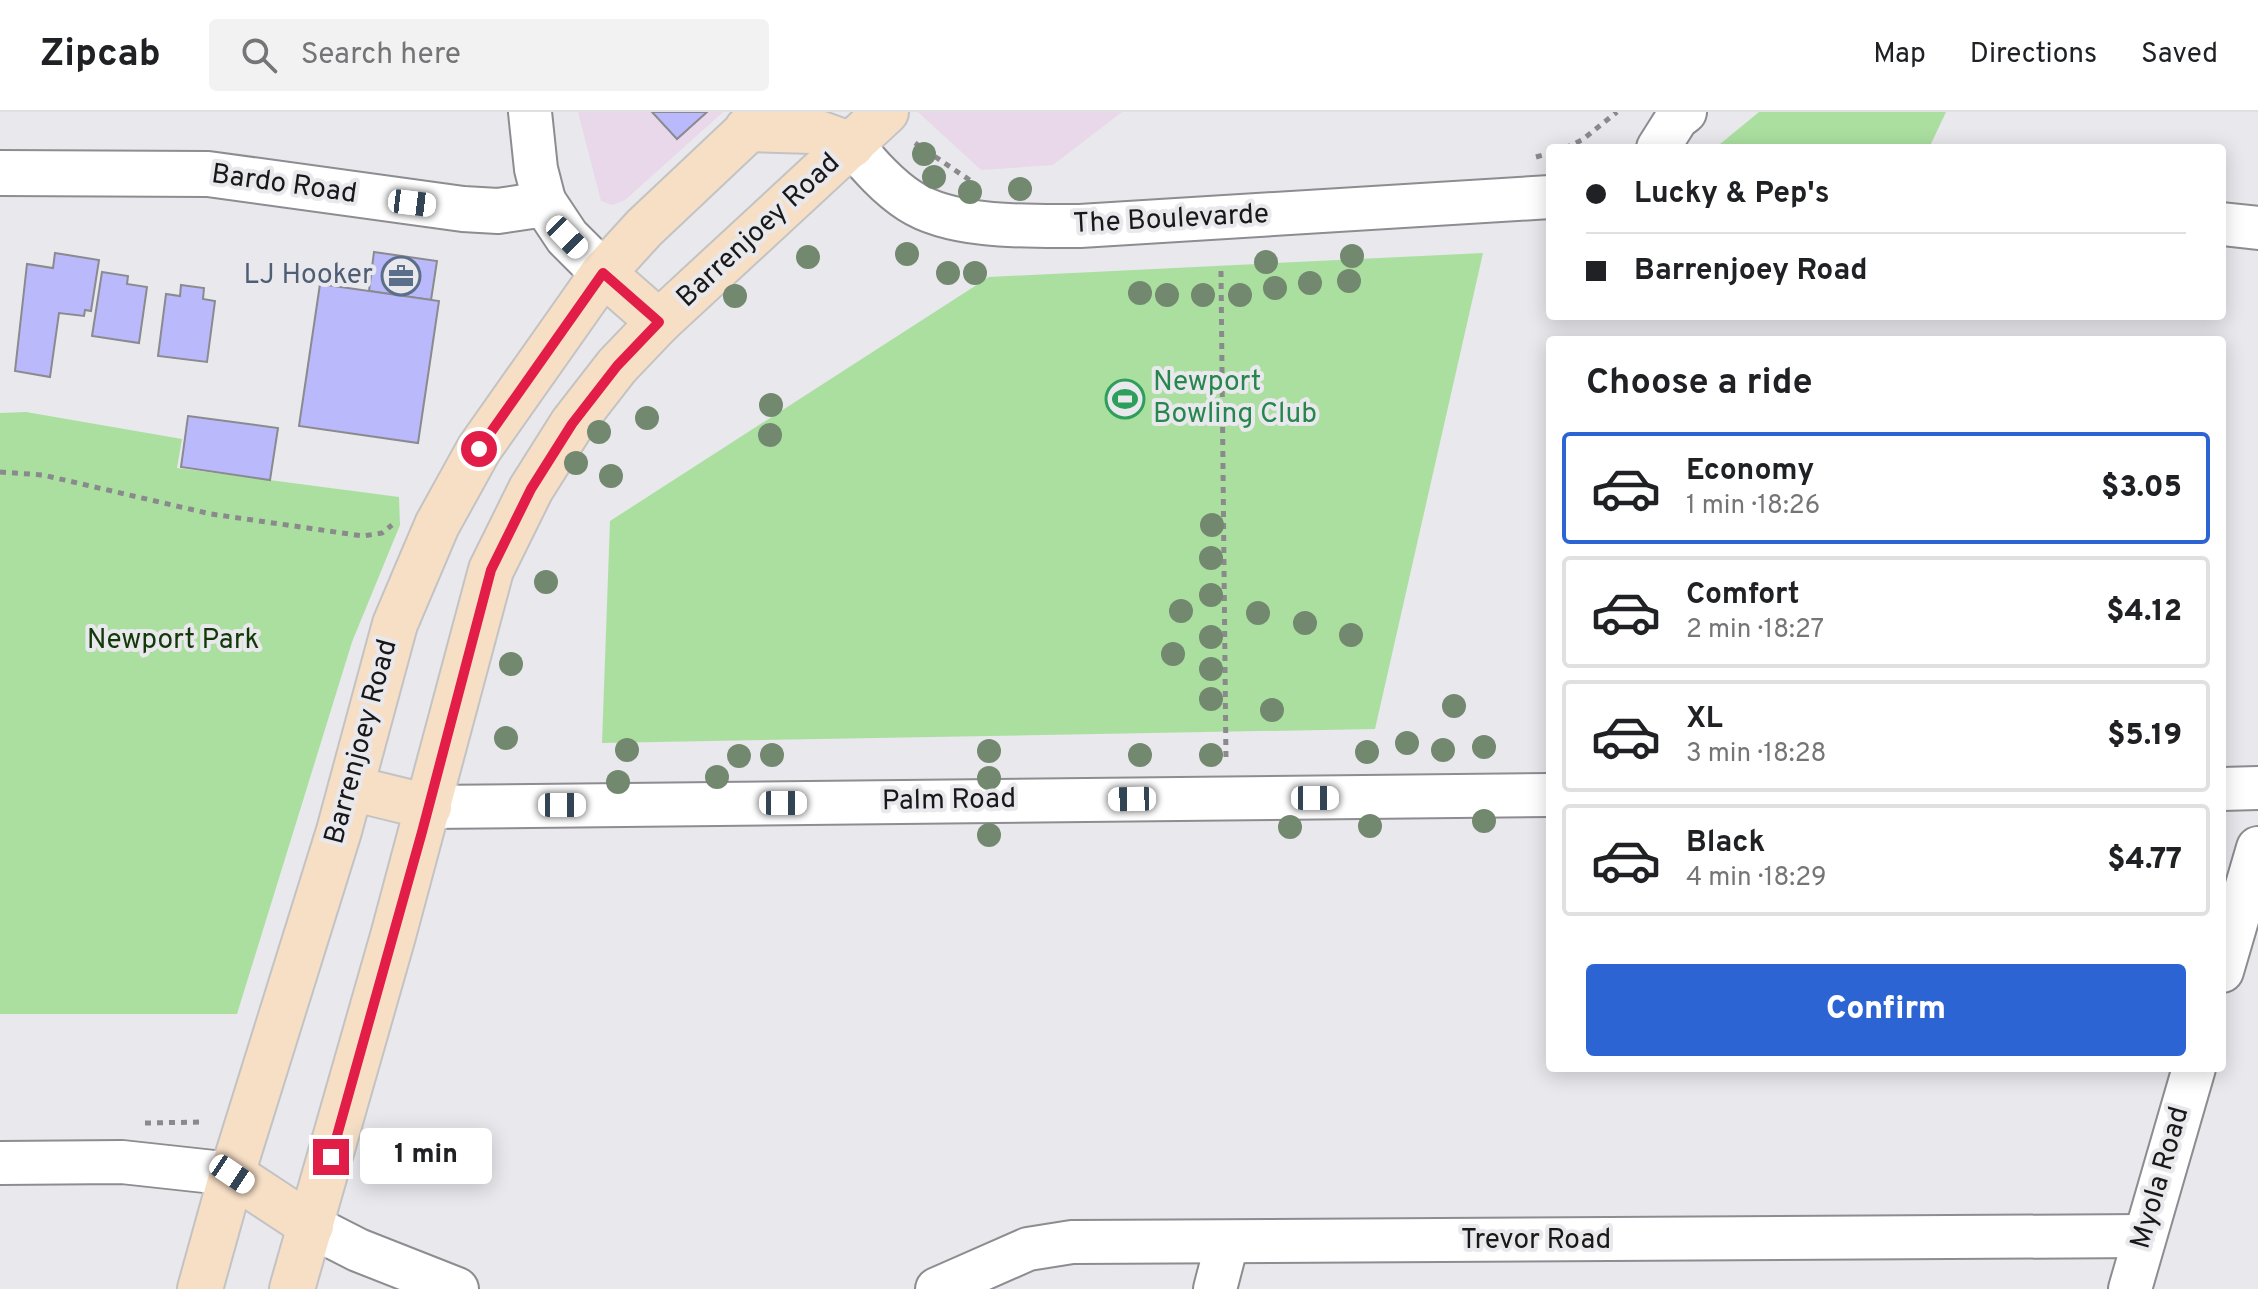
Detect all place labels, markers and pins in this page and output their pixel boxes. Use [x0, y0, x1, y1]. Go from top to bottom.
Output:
office icon: LJ Hooker [380, 255, 422, 297]
place label: LJ Hooker [244, 258, 373, 294]
place label: Newport Bowling Club [1153, 365, 1317, 433]
sports icon: Newport Bowling Club [1104, 378, 1146, 420]

